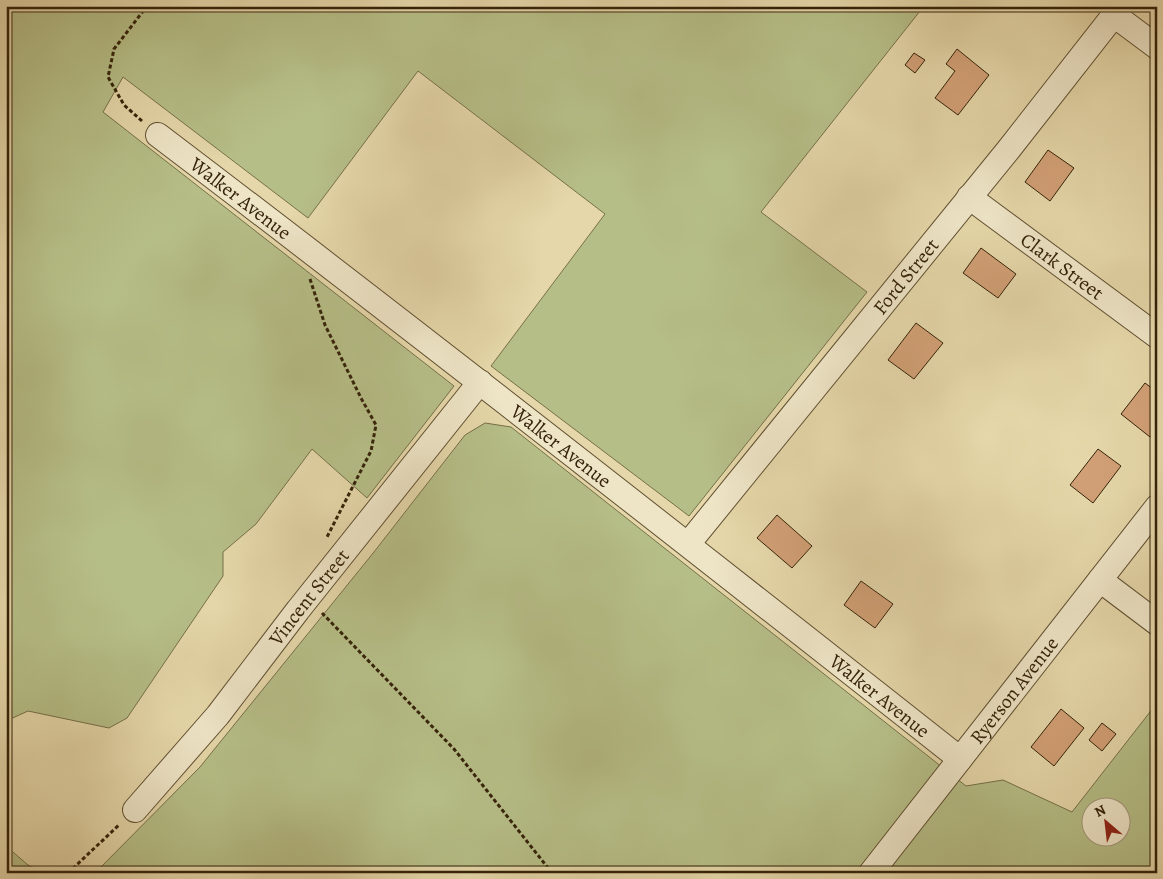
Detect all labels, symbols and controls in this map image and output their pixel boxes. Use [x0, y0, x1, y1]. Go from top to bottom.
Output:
street label: Walker Avenue [183, 150, 297, 246]
street label: Clark Street [1015, 227, 1110, 306]
street label: Ford Street [867, 233, 945, 320]
street label: Walker Avenue [504, 398, 617, 494]
street label: Vincent Street [262, 543, 356, 652]
street label: Ryerson Avenue [964, 631, 1065, 750]
street label: Walker Avenue [823, 647, 935, 744]
north arrow [1080, 796, 1130, 846]
text: N [1091, 800, 1109, 822]

